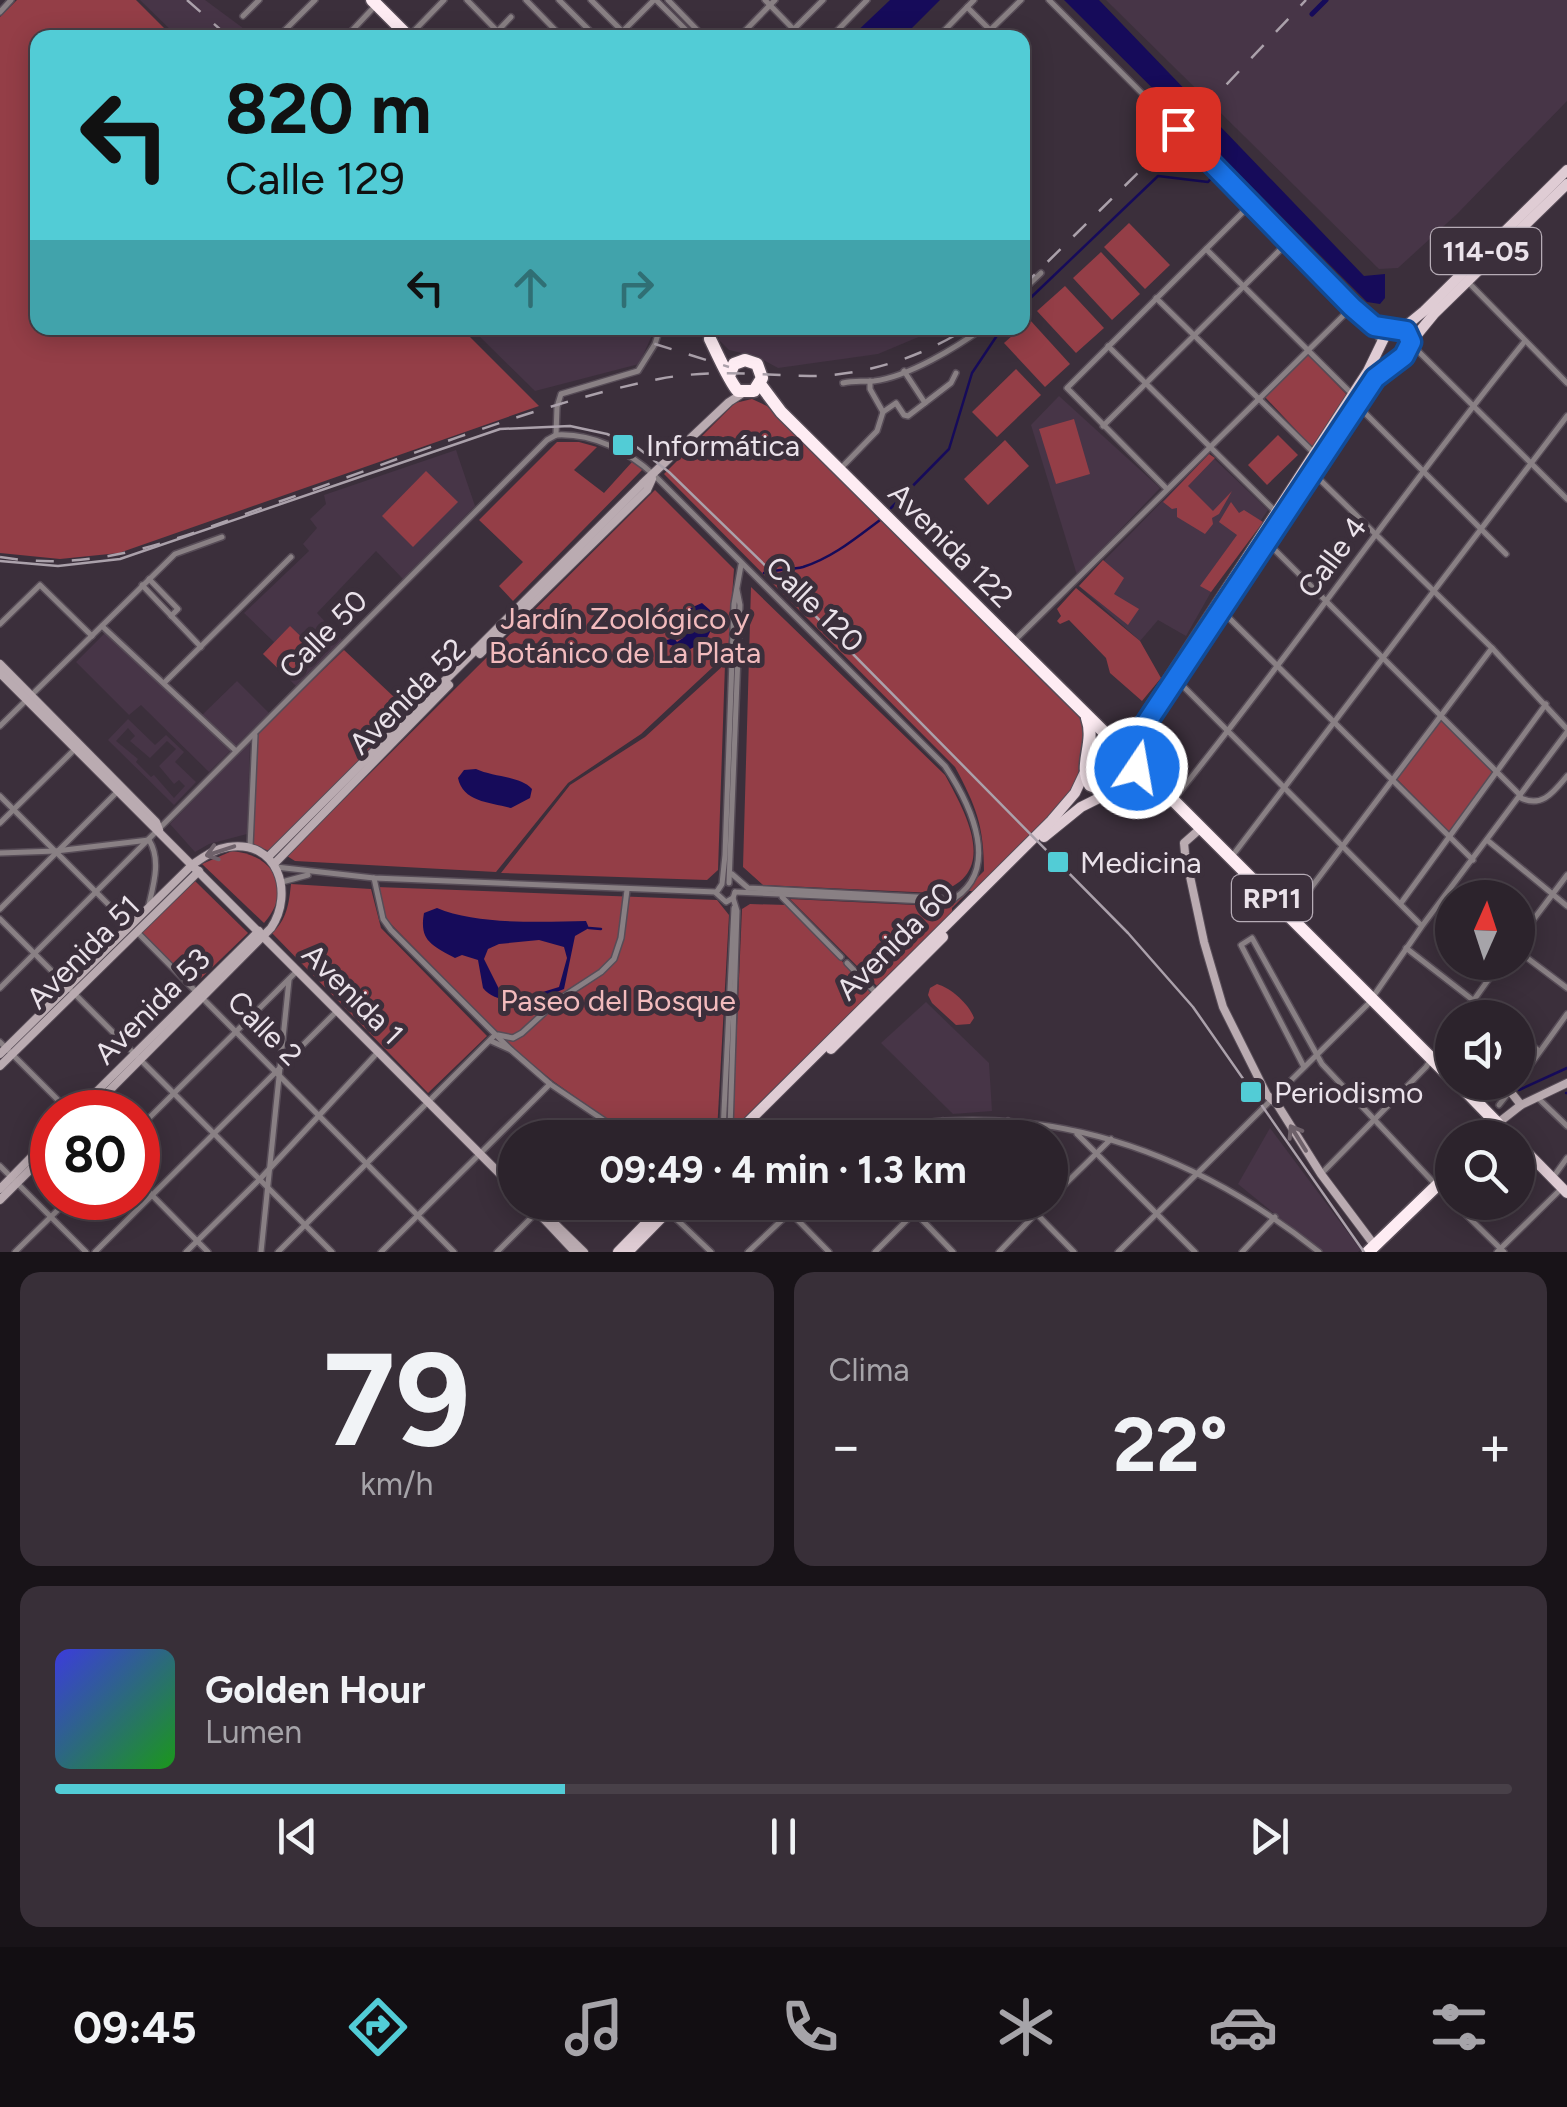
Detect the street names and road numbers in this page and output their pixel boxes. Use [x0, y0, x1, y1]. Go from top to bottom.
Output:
road number: 114-05 [1431, 228, 1541, 274]
street label: Avenida 122 [881, 475, 1021, 615]
street label: Calle 4 [1289, 509, 1375, 605]
street label: Calle 120 [758, 548, 872, 660]
street label: Calle 50 [271, 582, 375, 686]
street label: Avenida 52 [341, 630, 473, 762]
street label: Avenida 60 [828, 874, 962, 1008]
road number: RP11 [1232, 875, 1312, 921]
street label: Avenida 51 [19, 888, 147, 1016]
street label: Avenida 1 [295, 936, 411, 1052]
street label: Avenida 53 [86, 940, 218, 1072]
street label: Calle 2 [220, 983, 310, 1073]

